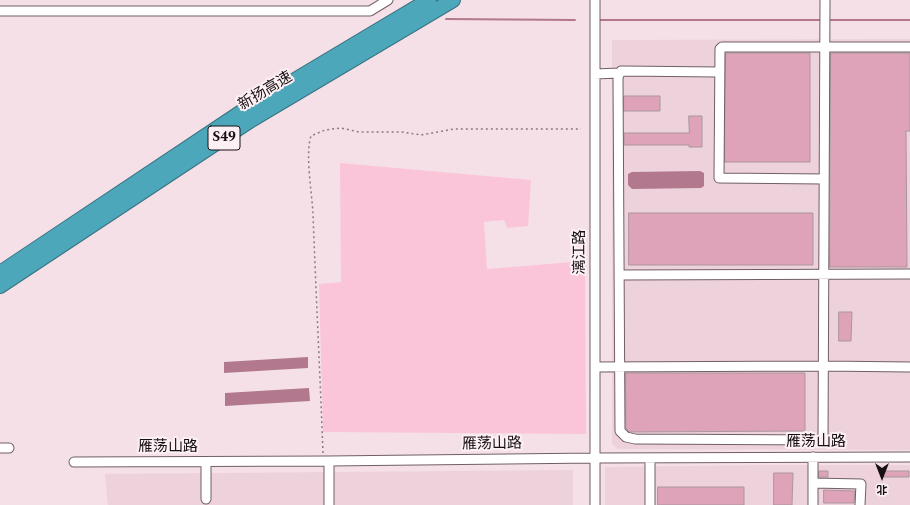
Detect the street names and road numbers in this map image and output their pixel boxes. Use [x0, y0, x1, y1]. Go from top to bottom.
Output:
street label: 新扬高速 [236, 69, 296, 115]
road number: S49 [208, 126, 240, 150]
street label: 漓江路 [572, 230, 590, 274]
street label: 雁荡山路 [786, 434, 846, 452]
street label: 雁荡山路 [462, 435, 522, 455]
street label: 雁荡山路 [138, 439, 198, 457]

